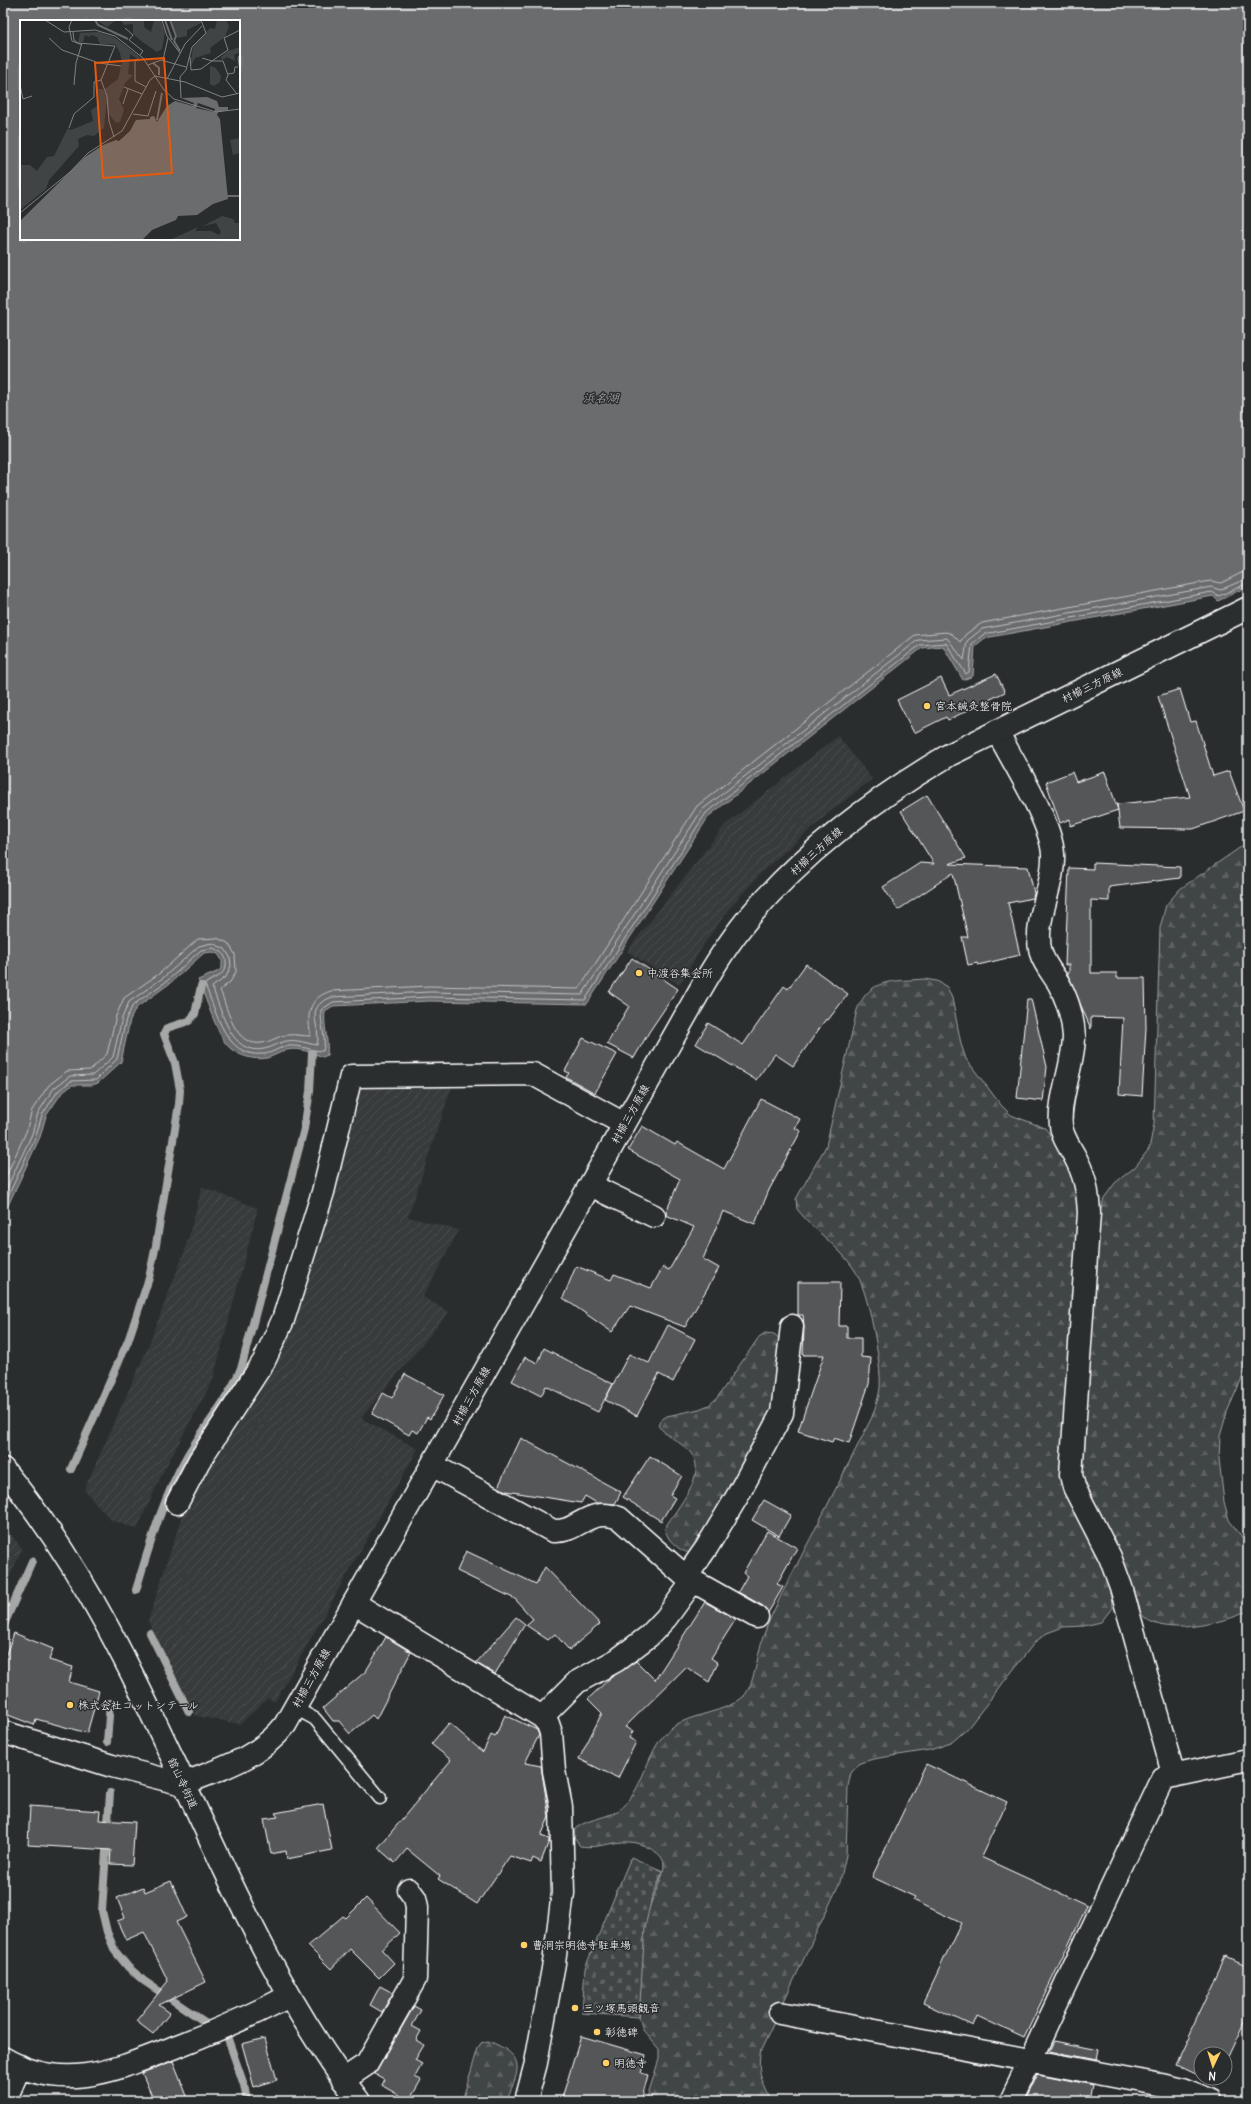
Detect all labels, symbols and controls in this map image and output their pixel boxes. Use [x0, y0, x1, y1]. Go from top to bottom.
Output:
inset map [20, 20, 240, 240]
water label: 浜名湖 [583, 390, 620, 405]
street label: 村櫛三方原線 [1059, 664, 1125, 706]
place label: 宮本鍼灸整骨院 [935, 699, 1012, 713]
marker: 宮本鍼灸整骨院 [922, 701, 932, 711]
street label: 村櫛三方原線 [787, 824, 845, 878]
place label: 中渡谷集会所 [647, 966, 713, 980]
marker: 中渡谷集会所 [634, 968, 644, 978]
street label: 村櫛三方原線 [608, 1082, 652, 1146]
street label: 村櫛三方原線 [449, 1364, 493, 1428]
street label: 村櫛三方原線 [289, 1646, 333, 1710]
place label: 株式会社コットンテール [78, 1698, 199, 1712]
marker: 株式会社コットンテール [65, 1700, 75, 1710]
street label: 舘山寺街道 [165, 1755, 201, 1811]
place label: 曹洞宗明徳寺駐車場 [532, 1938, 631, 1952]
marker: 曹洞宗明徳寺駐車場 [519, 1940, 529, 1950]
place label: 三ツ塚馬頭観音 [583, 2001, 660, 2015]
marker: 三ツ塚馬頭観音 [570, 2003, 580, 2013]
place label: 彰徳碑 [605, 2025, 638, 2039]
marker: 彰徳碑 [592, 2027, 602, 2037]
north arrow [1193, 2046, 1233, 2086]
place label: 明徳寺 [614, 2056, 647, 2070]
marker: 明徳寺 [601, 2058, 611, 2068]
text: N [1208, 2069, 1217, 2083]

